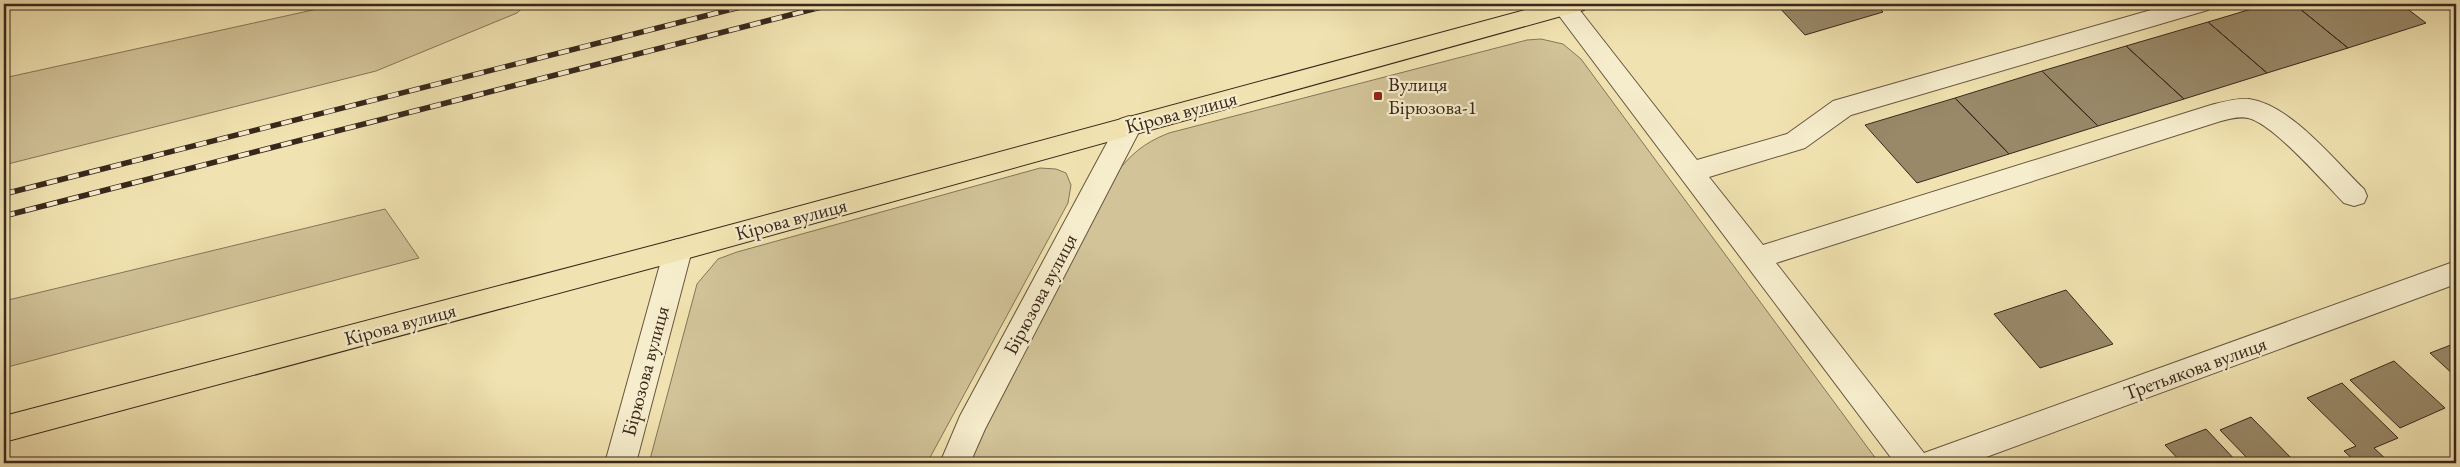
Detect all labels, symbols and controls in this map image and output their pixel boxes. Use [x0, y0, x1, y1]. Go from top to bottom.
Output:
place label: Вулиця Бірюзова-1 [1388, 71, 1477, 120]
street label: Кірова вулиця [1122, 85, 1240, 139]
marker: Вулиця Бірюзова-1 [1372, 90, 1384, 102]
street label: Кірова вулиця [732, 192, 850, 246]
street label: Бірюзова вулиця [997, 229, 1083, 359]
street label: Кірова вулиця [341, 297, 459, 351]
street label: Бірюзова вулиця [615, 303, 675, 439]
street label: Третьякова вулиця [2120, 330, 2270, 406]

